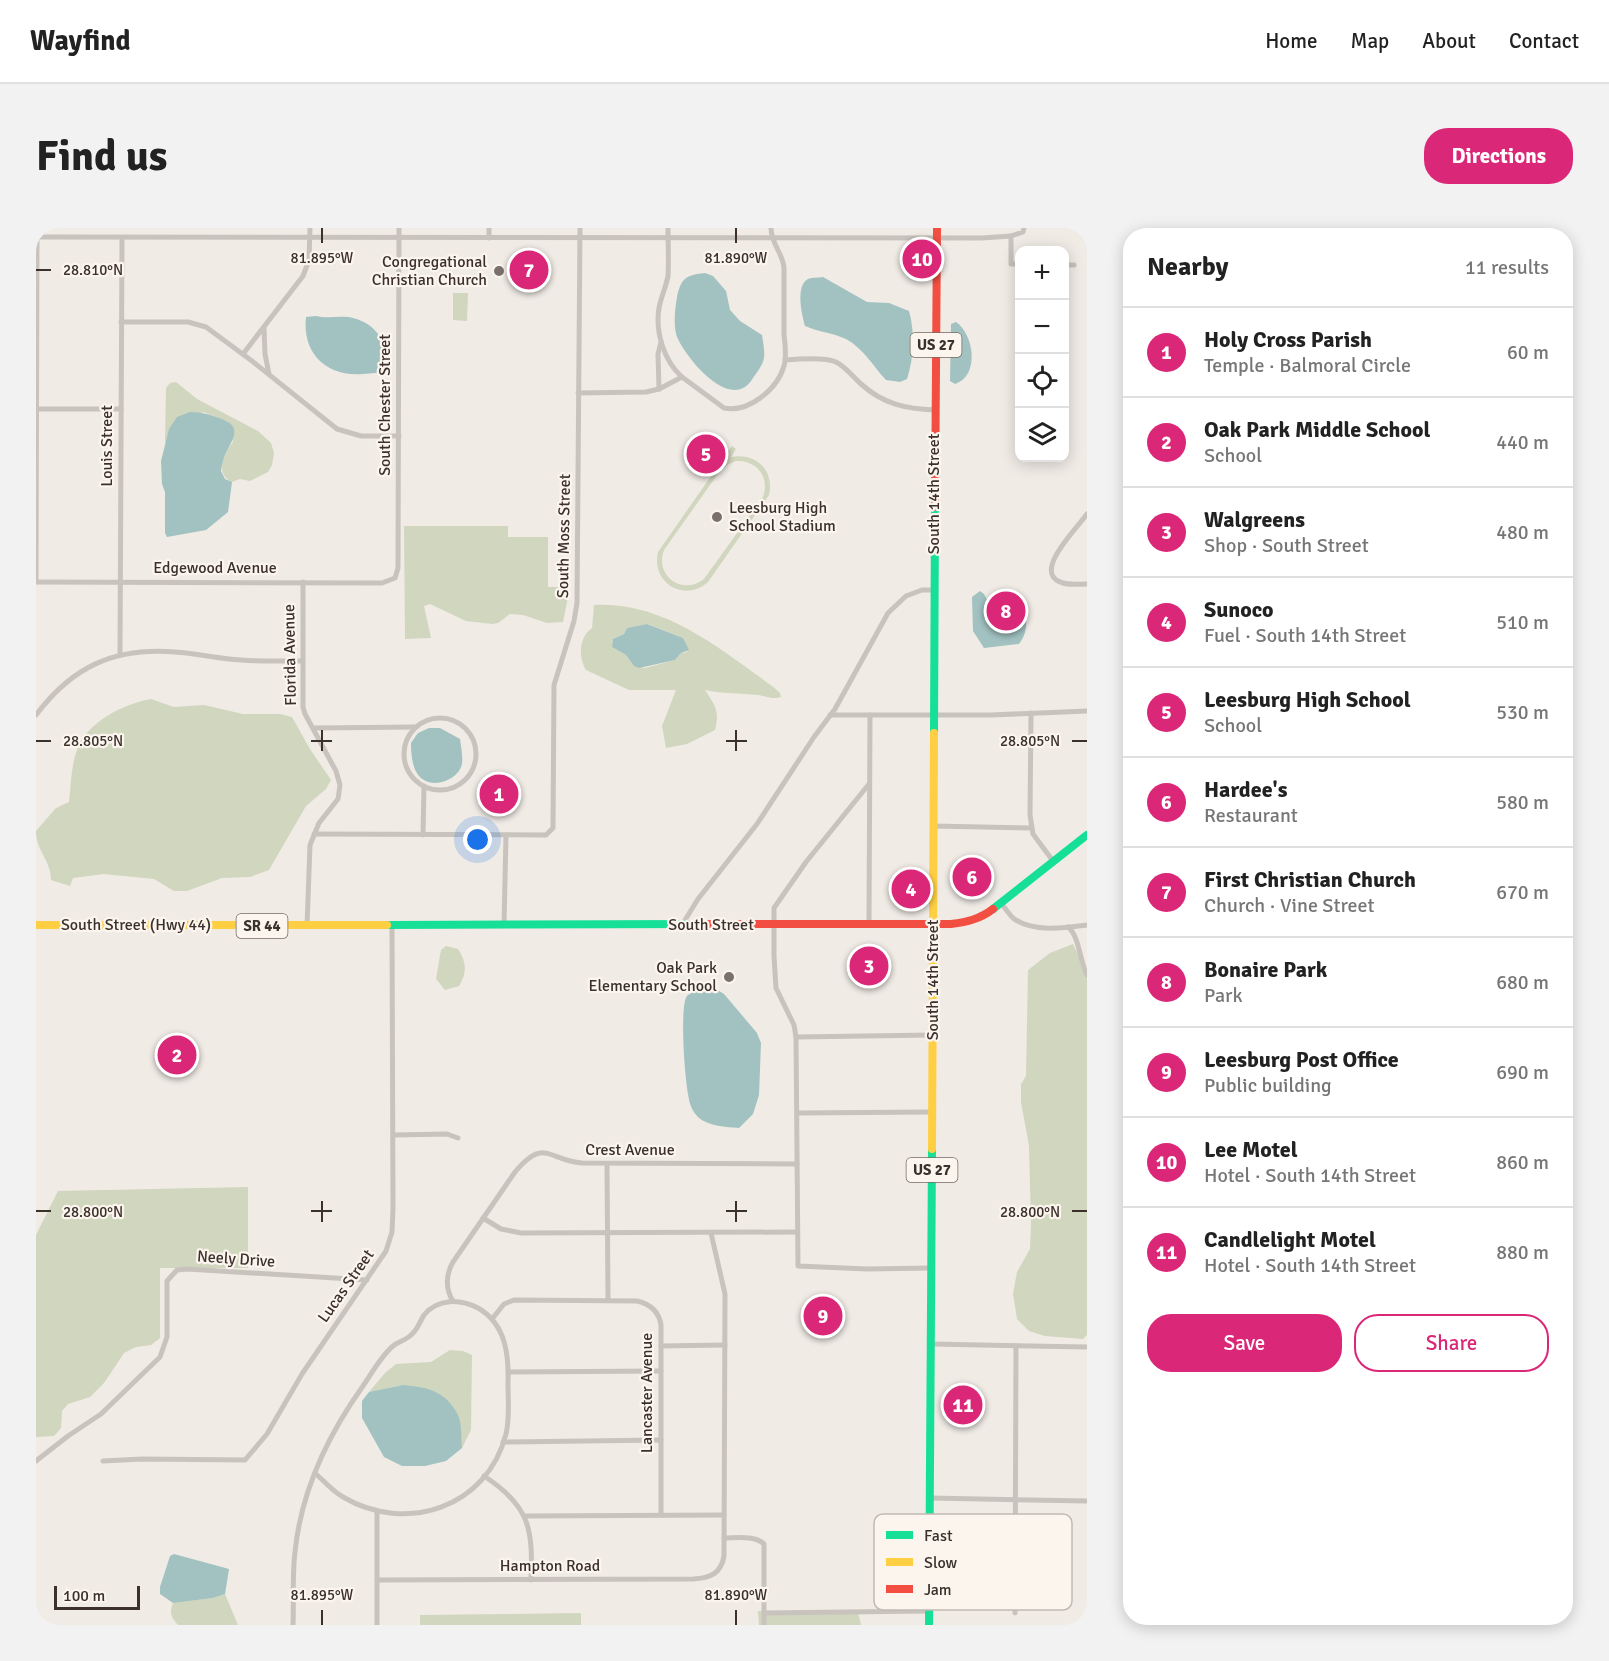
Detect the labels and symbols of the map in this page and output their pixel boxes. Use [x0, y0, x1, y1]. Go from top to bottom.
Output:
pin: 10 [902, 237, 942, 282]
pin: 7 [510, 248, 548, 292]
text: 81.895°W [291, 249, 354, 267]
text: 81.890°W [705, 249, 768, 267]
place label: Congregational Christian Church [372, 252, 487, 290]
text: 28.810°N [63, 261, 123, 279]
marker: Congregational Christian Church [492, 264, 506, 278]
road number: US 27 [910, 333, 962, 357]
street label: South Chester Street [375, 334, 395, 476]
street label: Louis Street [97, 405, 117, 487]
pin: 5 [686, 432, 726, 476]
street label: South 14th Street [924, 433, 944, 554]
street label: South Moss Street [553, 473, 575, 598]
place label: Leesburg High School Stadium [729, 498, 836, 536]
marker: Leesburg High School Stadium [710, 510, 724, 524]
street label: Edgewood Avenue [153, 558, 277, 578]
pin: 8 [986, 588, 1026, 634]
street label: Florida Avenue [279, 604, 301, 706]
text: 28.805°N [63, 732, 123, 750]
text: 28.805°N [1000, 732, 1060, 750]
pin: 1 [480, 772, 518, 816]
your location [463, 825, 492, 854]
pin: 6 [952, 854, 992, 900]
pin: 4 [892, 866, 930, 912]
road number: SR 44 [236, 914, 288, 938]
street label: South Street (Hwy 44) [61, 915, 211, 935]
street label: South Street [668, 915, 754, 935]
street label: South 14th Street [923, 919, 943, 1040]
pin: 3 [850, 944, 888, 988]
place label: Oak Park Elementary School [588, 958, 717, 996]
marker: Oak Park Elementary School [722, 970, 736, 984]
pin: 2 [158, 1032, 196, 1078]
street label: Crest Avenue [585, 1140, 675, 1160]
road number: US 27 [906, 1158, 958, 1182]
text: 28.800°N [63, 1203, 123, 1221]
text: 28.800°N [1000, 1203, 1060, 1221]
street label: Lucas Street [314, 1245, 379, 1326]
street label: Neely Drive [196, 1246, 276, 1272]
pin: 9 [804, 1294, 842, 1338]
street label: Lancaster Avenue [637, 1333, 657, 1453]
pin: 11 [944, 1382, 982, 1428]
legend [874, 1514, 1072, 1610]
text: Fast [924, 1526, 953, 1546]
text: Slow [924, 1553, 958, 1573]
street label: Hampton Road [500, 1556, 600, 1576]
text: Jam [924, 1580, 952, 1600]
scale bar [54, 1583, 140, 1610]
text: 81.895°W [291, 1586, 354, 1604]
text: 81.890°W [705, 1586, 768, 1604]

